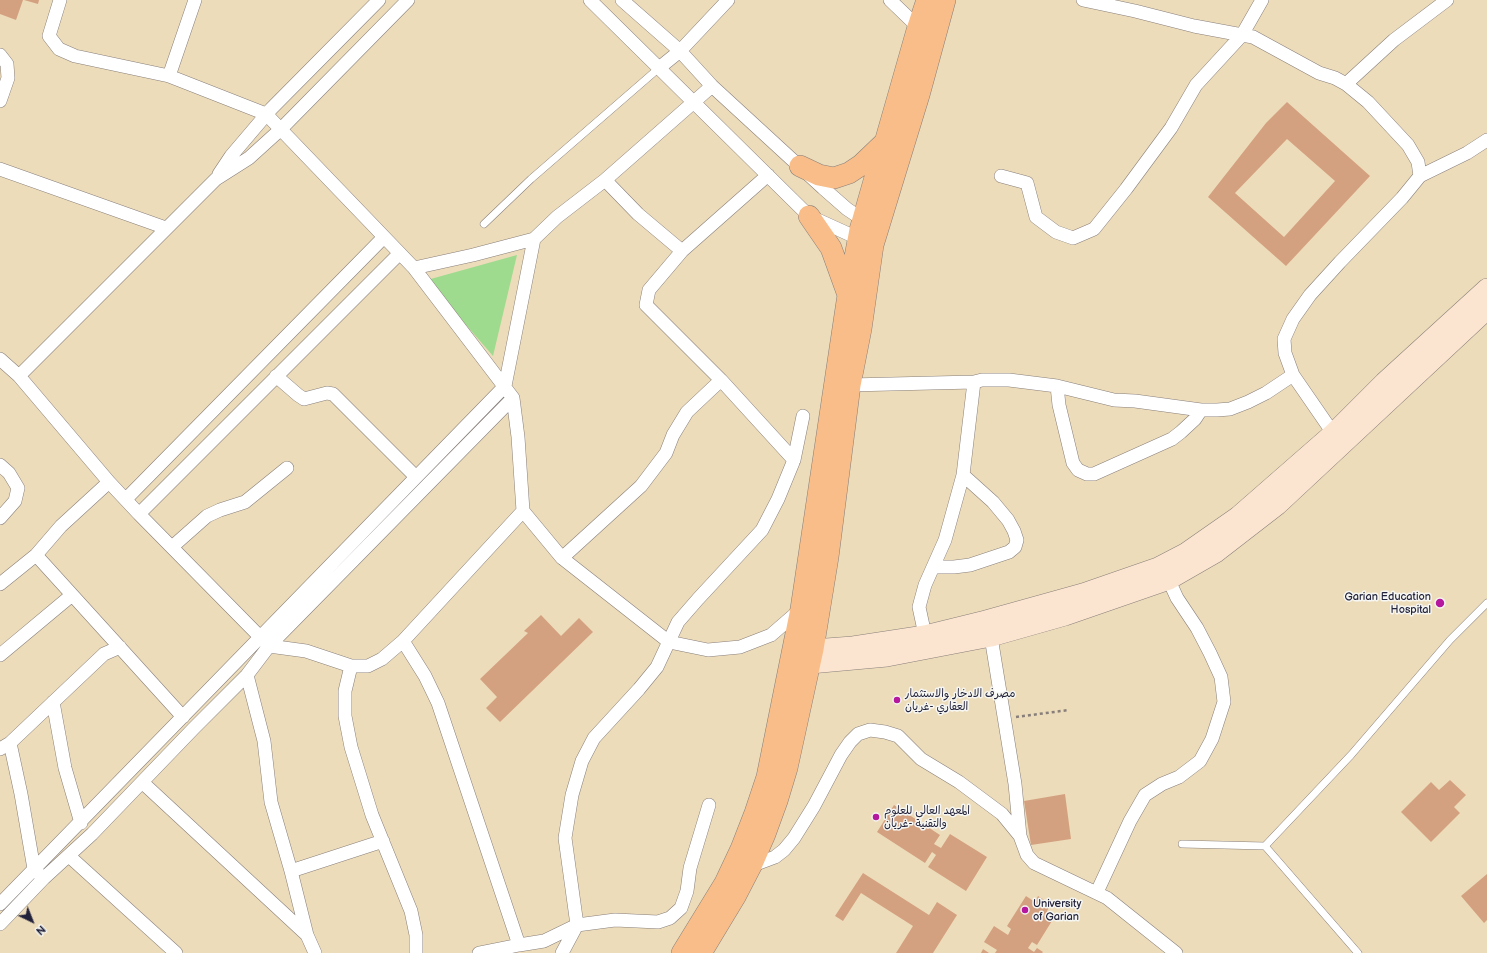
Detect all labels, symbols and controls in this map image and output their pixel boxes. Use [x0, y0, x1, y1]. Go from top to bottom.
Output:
place label: Garian Education Hospital [1344, 590, 1431, 616]
marker: Garian Education Hospital [1434, 597, 1446, 609]
place label: مصرف الادخار والاستثمار العقاري -غريان [905, 687, 1015, 713]
marker: مصرف الادخار والاستثمار العقاري -غريان [892, 695, 902, 705]
place label: المعهد العالي للعلوم والتقنية -غريان [884, 804, 970, 830]
marker: المعهد العالي للعلوم والتقنية -غريان [871, 812, 881, 822]
place label: University of Garian [1033, 897, 1081, 923]
north arrow [12, 901, 52, 941]
marker: University of Garian [1020, 905, 1030, 915]
text: N [33, 923, 48, 938]

